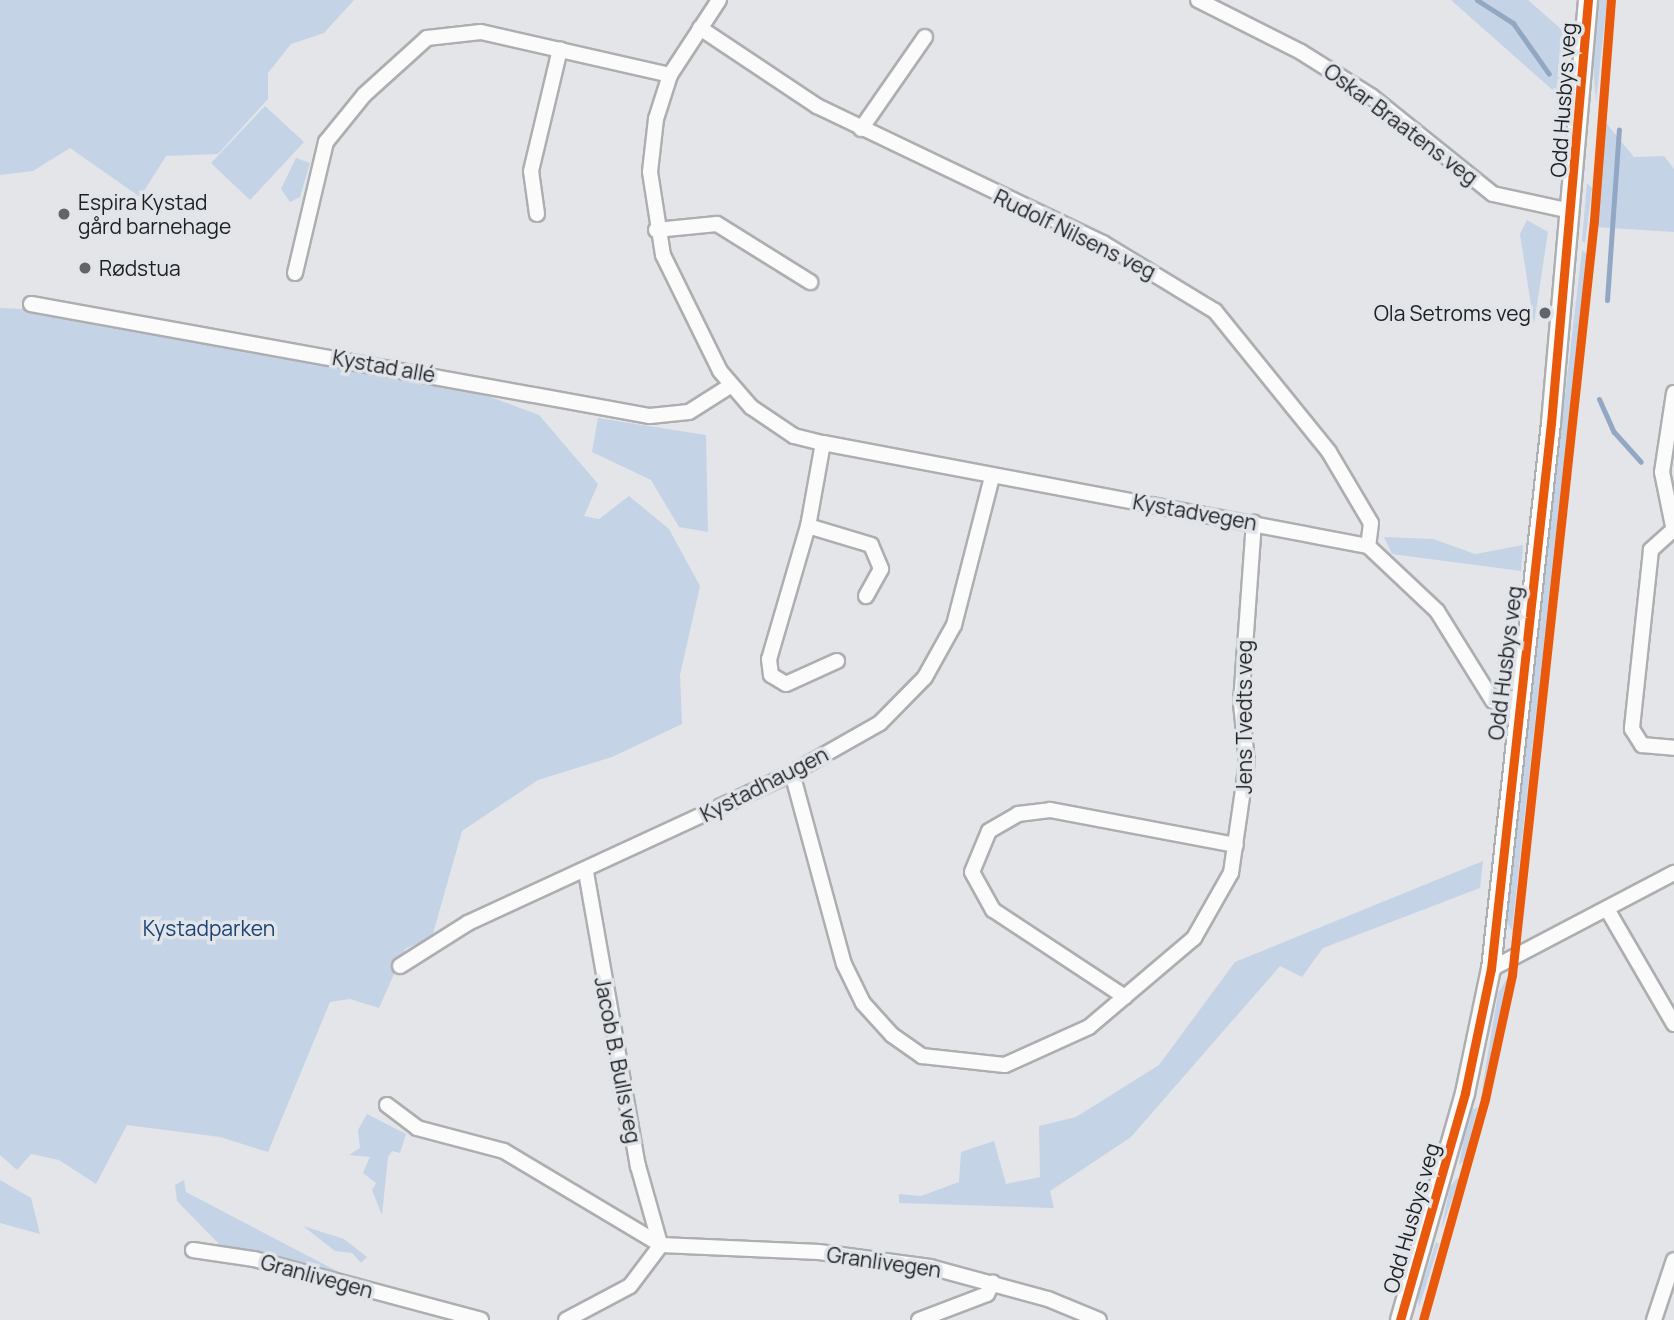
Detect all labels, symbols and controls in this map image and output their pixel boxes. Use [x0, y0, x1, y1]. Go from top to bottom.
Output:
street label: Odd Husbys veg [1545, 22, 1581, 178]
street label: Oskar Braatens veg [1319, 58, 1483, 190]
street label: Rudolf Nilsens veg [990, 184, 1160, 284]
place label: Espira Kystad gård barnehage [78, 189, 231, 239]
marker: Espira Kystad gård barnehage [56, 206, 72, 222]
place label: Rødstua [99, 255, 181, 281]
marker: Rødstua [77, 260, 93, 276]
place label: Ola Setroms veg [1374, 300, 1531, 326]
marker: Ola Setroms veg [1537, 305, 1553, 321]
street label: Kystad allé [331, 345, 437, 387]
street label: Kystadvegen [1131, 489, 1259, 535]
street label: Odd Husbys veg [1483, 584, 1527, 742]
street label: Jens Tvedts veg [1231, 640, 1257, 794]
street label: Kystadhaugen [696, 741, 832, 827]
park label: Kystadparken [143, 915, 275, 941]
street label: Jacob B. Bulls veg [590, 975, 646, 1145]
street label: Odd Husbys veg [1377, 1140, 1445, 1296]
street label: Granlivegen [825, 1241, 943, 1283]
street label: Granlivegen [258, 1249, 376, 1303]

